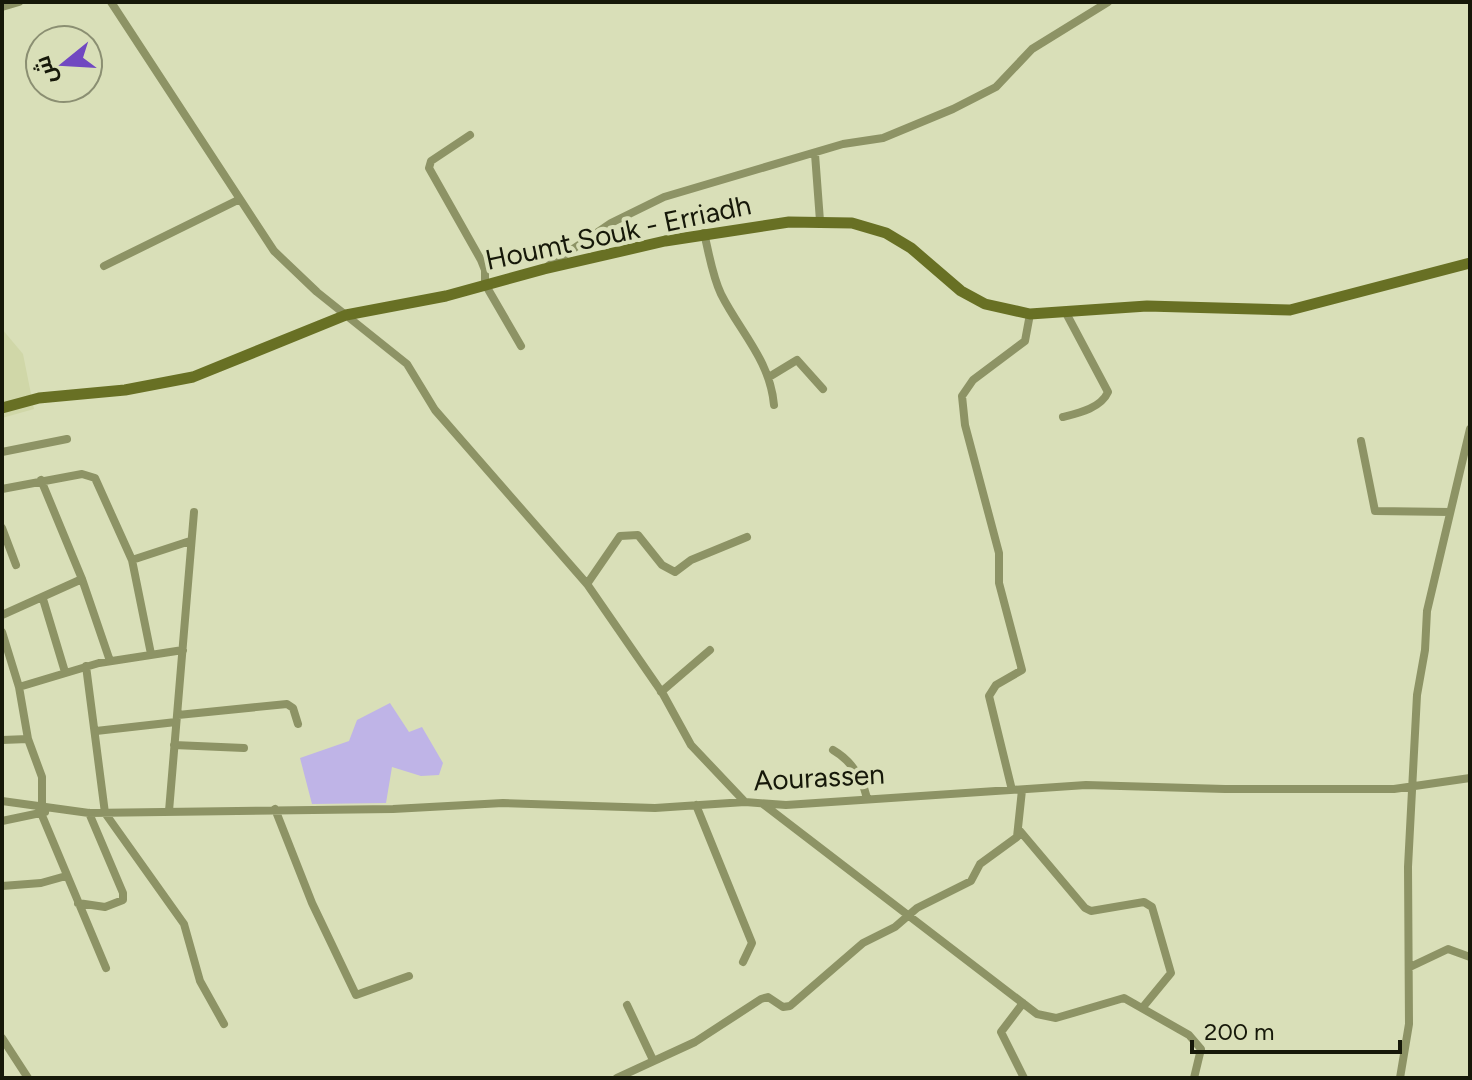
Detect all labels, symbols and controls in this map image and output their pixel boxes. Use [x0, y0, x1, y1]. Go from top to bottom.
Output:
north arrow [24, 24, 104, 104]
text: ش [28, 52, 63, 88]
street label: Houmt Souk - Erriadh [482, 187, 754, 277]
street label: Aourassen [753, 757, 885, 797]
scale bar [1192, 1004, 1400, 1054]
text: 200 m [1204, 1017, 1275, 1046]

